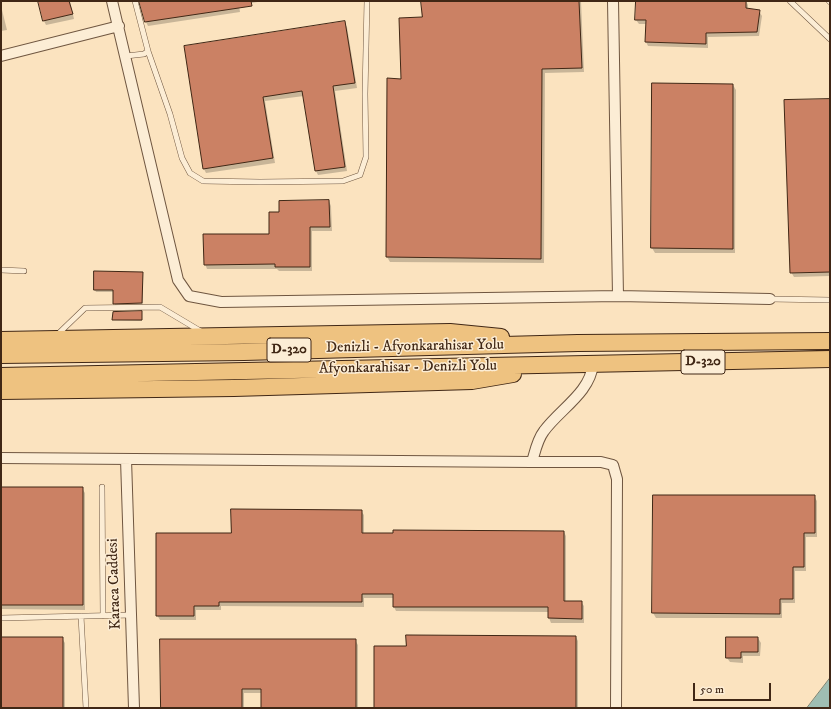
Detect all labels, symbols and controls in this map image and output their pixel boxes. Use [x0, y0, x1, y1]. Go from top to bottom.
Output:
street label: Denizli - Afyonkarahisar Yolu [326, 336, 504, 358]
road number: D-320 [267, 338, 311, 362]
road number: D-320 [681, 350, 725, 374]
street label: Afyonkarahisar - Denizli Yolu [319, 357, 497, 379]
street label: Karaca Caddesi [104, 538, 126, 630]
scale bar [695, 675, 773, 701]
text: 50 m [700, 682, 724, 697]

